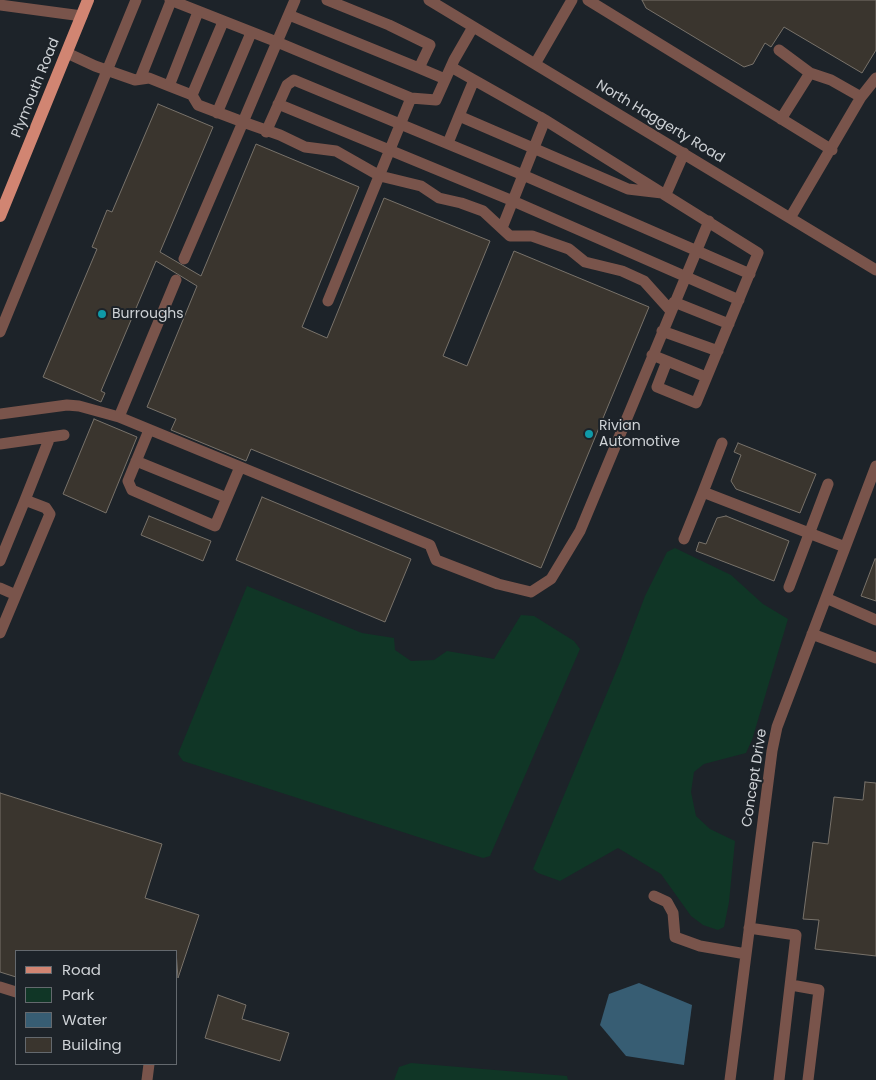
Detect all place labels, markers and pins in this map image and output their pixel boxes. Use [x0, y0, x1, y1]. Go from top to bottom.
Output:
place label: Burroughs [112, 306, 184, 322]
marker: Burroughs [96, 308, 108, 320]
place label: Rivian Automotive [599, 418, 680, 451]
marker: Rivian Automotive [583, 428, 595, 440]

